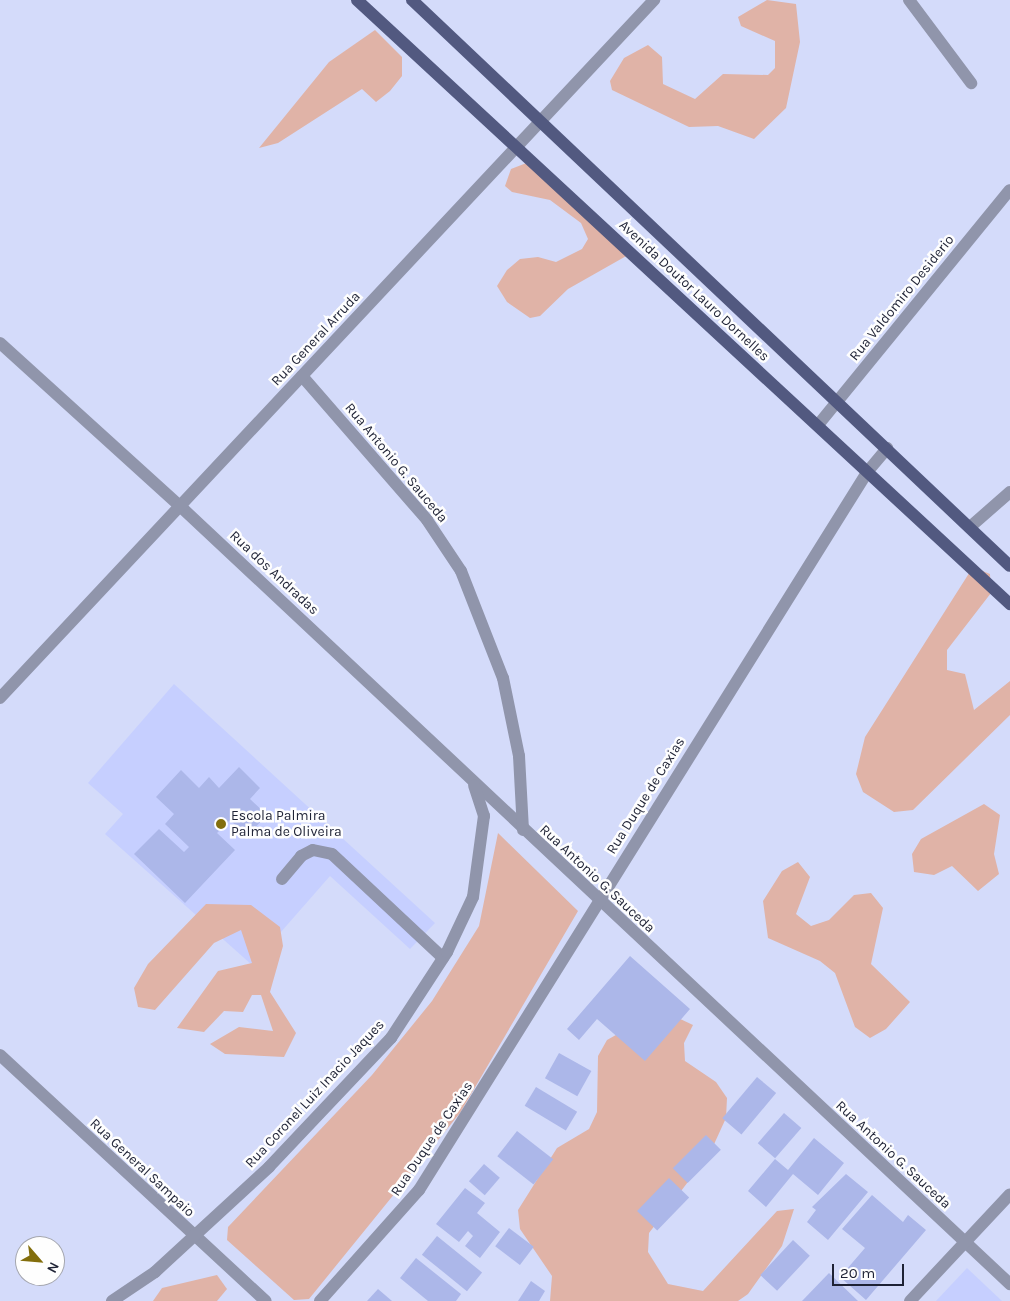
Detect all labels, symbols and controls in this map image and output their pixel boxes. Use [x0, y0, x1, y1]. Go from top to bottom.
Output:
street label: Avenida Doutor Lauro Dornelles [615, 217, 773, 365]
street label: Rua Valdomiro Desiderio [846, 232, 958, 364]
street label: Rua General Arruda [268, 288, 364, 390]
street label: Rua Antonio G. Sauceda [341, 400, 451, 526]
street label: Rua dos Andradas [226, 527, 322, 619]
street label: Rua Duque de Caxias [603, 735, 689, 857]
place label: Escola Palmira Palma de Oliveira [231, 808, 342, 840]
marker: Escola Palmira Palma de Oliveira [215, 818, 227, 830]
street label: Rua Antonio G. Sauceda [536, 821, 658, 937]
street label: Rua Coronel Luiz Inacio Jaques [242, 1017, 388, 1171]
street label: Rua Duque de Caxias [387, 1079, 477, 1199]
street label: Rua Antonio G. Sauceda [832, 1097, 954, 1213]
street label: Rua General Sampaio [86, 1115, 198, 1221]
north arrow [15, 1236, 65, 1286]
scale bar [835, 1254, 908, 1286]
text: N [43, 1259, 63, 1276]
text: 20 m [840, 1264, 875, 1282]

